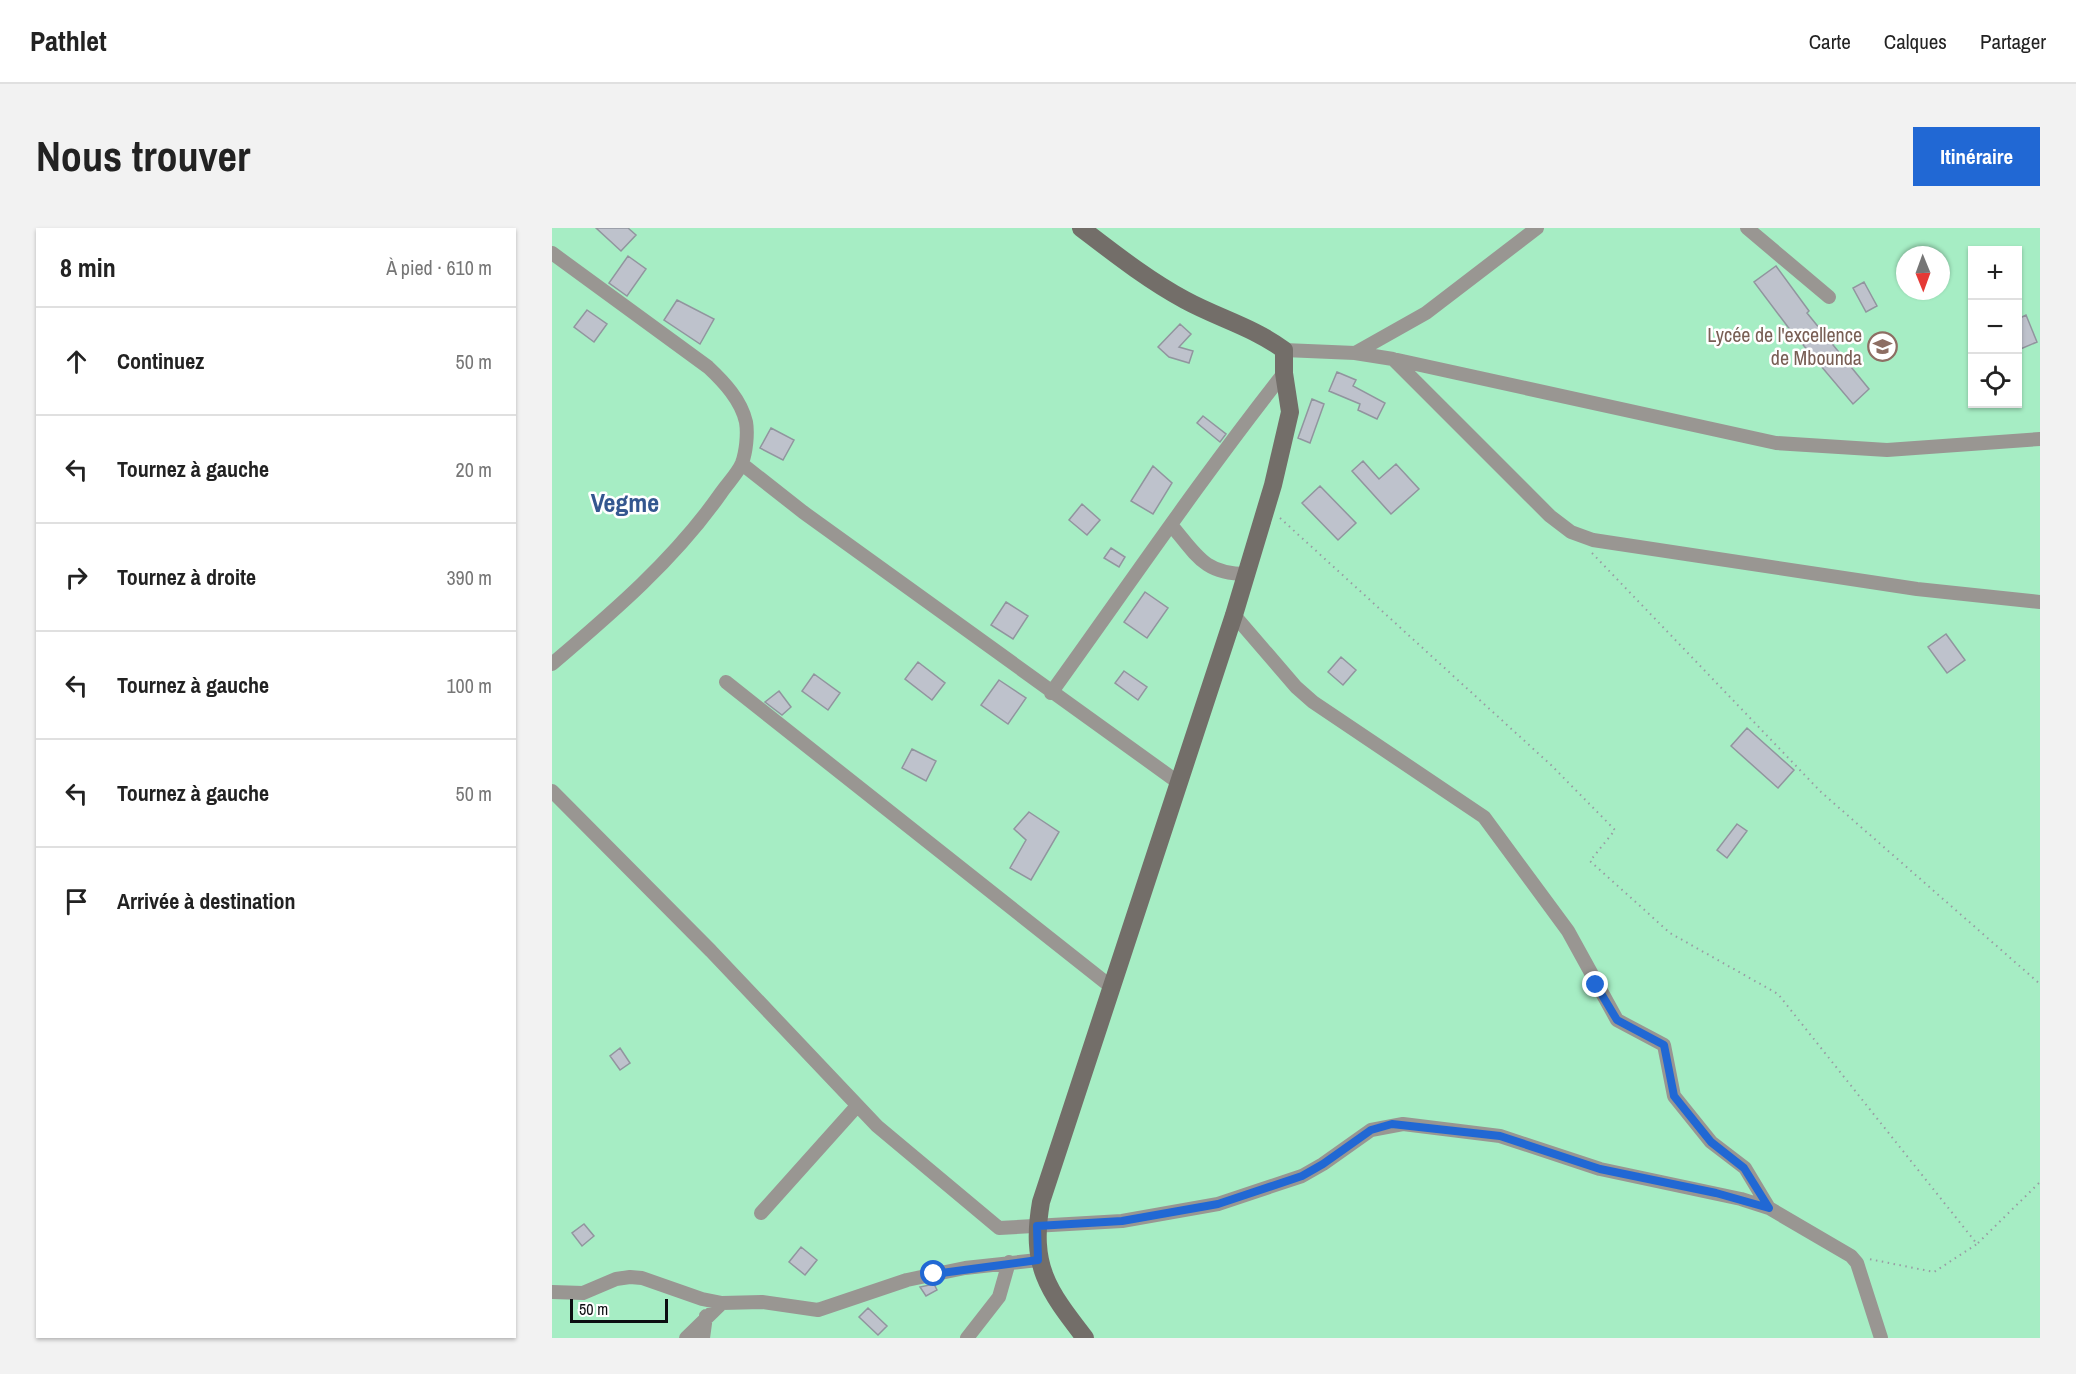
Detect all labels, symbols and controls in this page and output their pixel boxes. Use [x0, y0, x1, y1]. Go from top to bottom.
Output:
text: Pathlet [30, 22, 107, 60]
text: Carte [1809, 27, 1851, 56]
text: Calques [1884, 27, 1947, 56]
text: Partager [1980, 27, 2046, 56]
button: Itinéraire [1913, 127, 2040, 186]
text: Nous trouver [36, 128, 250, 184]
north arrow [1896, 246, 1950, 300]
map controls [1968, 246, 2022, 408]
button: + [1968, 246, 2022, 300]
text: 8 min [60, 250, 116, 285]
text: À pied · 610 m [386, 254, 492, 281]
button: − [1968, 300, 2022, 354]
place label: Lycée de l'excellence de Mbounda [1707, 321, 1862, 371]
school or university icon: Lycée de l'excellence de Mbounda [1867, 331, 1899, 363]
icon: ahead [60, 345, 93, 378]
text: Continuez [117, 346, 204, 376]
text: 50 m [456, 348, 492, 375]
button: locate [1968, 354, 2022, 408]
icon: left [60, 453, 93, 486]
text: Tournez à gauche [117, 454, 269, 484]
text: 20 m [456, 456, 492, 483]
district label: Vegme [591, 485, 659, 520]
icon: right [60, 561, 93, 594]
text: Tournez à droite [117, 562, 256, 592]
text: 390 m [446, 564, 492, 591]
icon: left [60, 669, 93, 702]
text: Tournez à gauche [117, 670, 269, 700]
text: 100 m [446, 672, 492, 699]
icon: left [60, 777, 93, 810]
text: Tournez à gauche [117, 778, 269, 808]
text: 50 m [456, 780, 492, 807]
icon: arrive [60, 885, 93, 918]
text: Arrivée à destination [117, 886, 295, 916]
route end [1582, 971, 1608, 997]
route start [920, 1260, 946, 1286]
scale bar [570, 1296, 668, 1324]
text: 50 m [579, 1298, 608, 1320]

